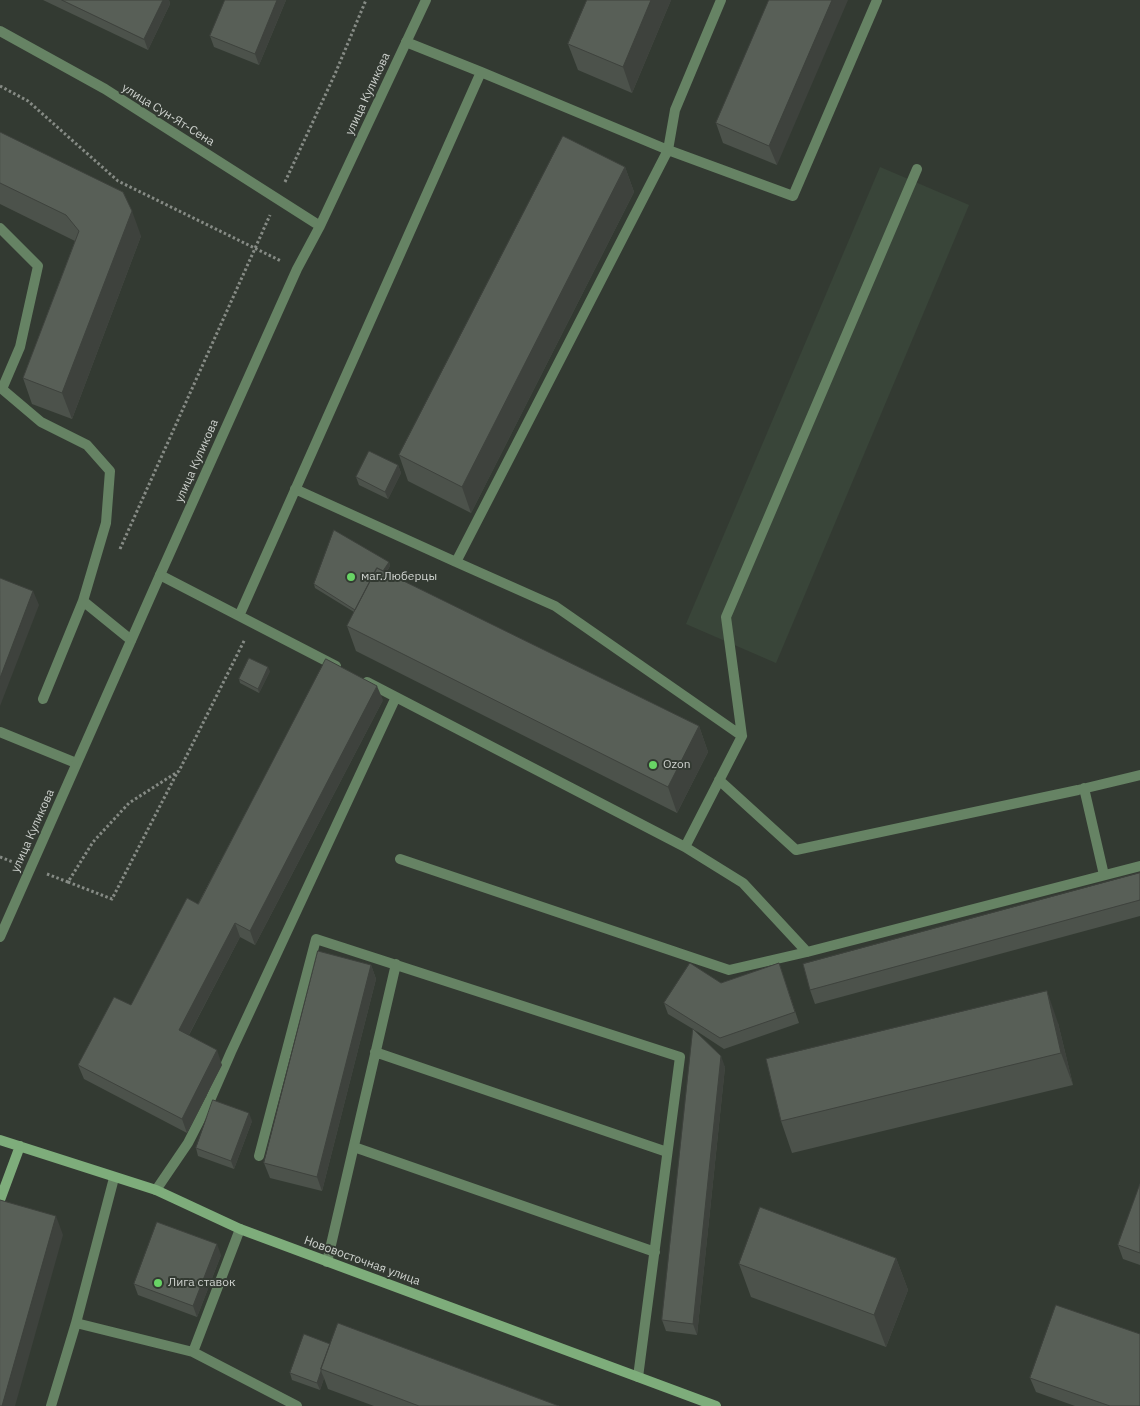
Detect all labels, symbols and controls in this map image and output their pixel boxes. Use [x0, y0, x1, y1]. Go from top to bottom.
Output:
street label: улица Куликова [343, 50, 393, 138]
street label: улица Сун-Ят-Сена [119, 81, 217, 149]
street label: улица Куликова [172, 417, 222, 505]
place label: маг.Люберцы [361, 570, 437, 584]
marker: маг.Люберцы [345, 571, 357, 583]
place label: Ozon [663, 758, 690, 772]
marker: Ozon [647, 759, 659, 771]
street label: улица Куликова [8, 787, 58, 875]
street label: Нововосточная улица [302, 1233, 422, 1289]
place label: Лига ставок [168, 1276, 236, 1290]
marker: Лига ставок [152, 1277, 164, 1289]

